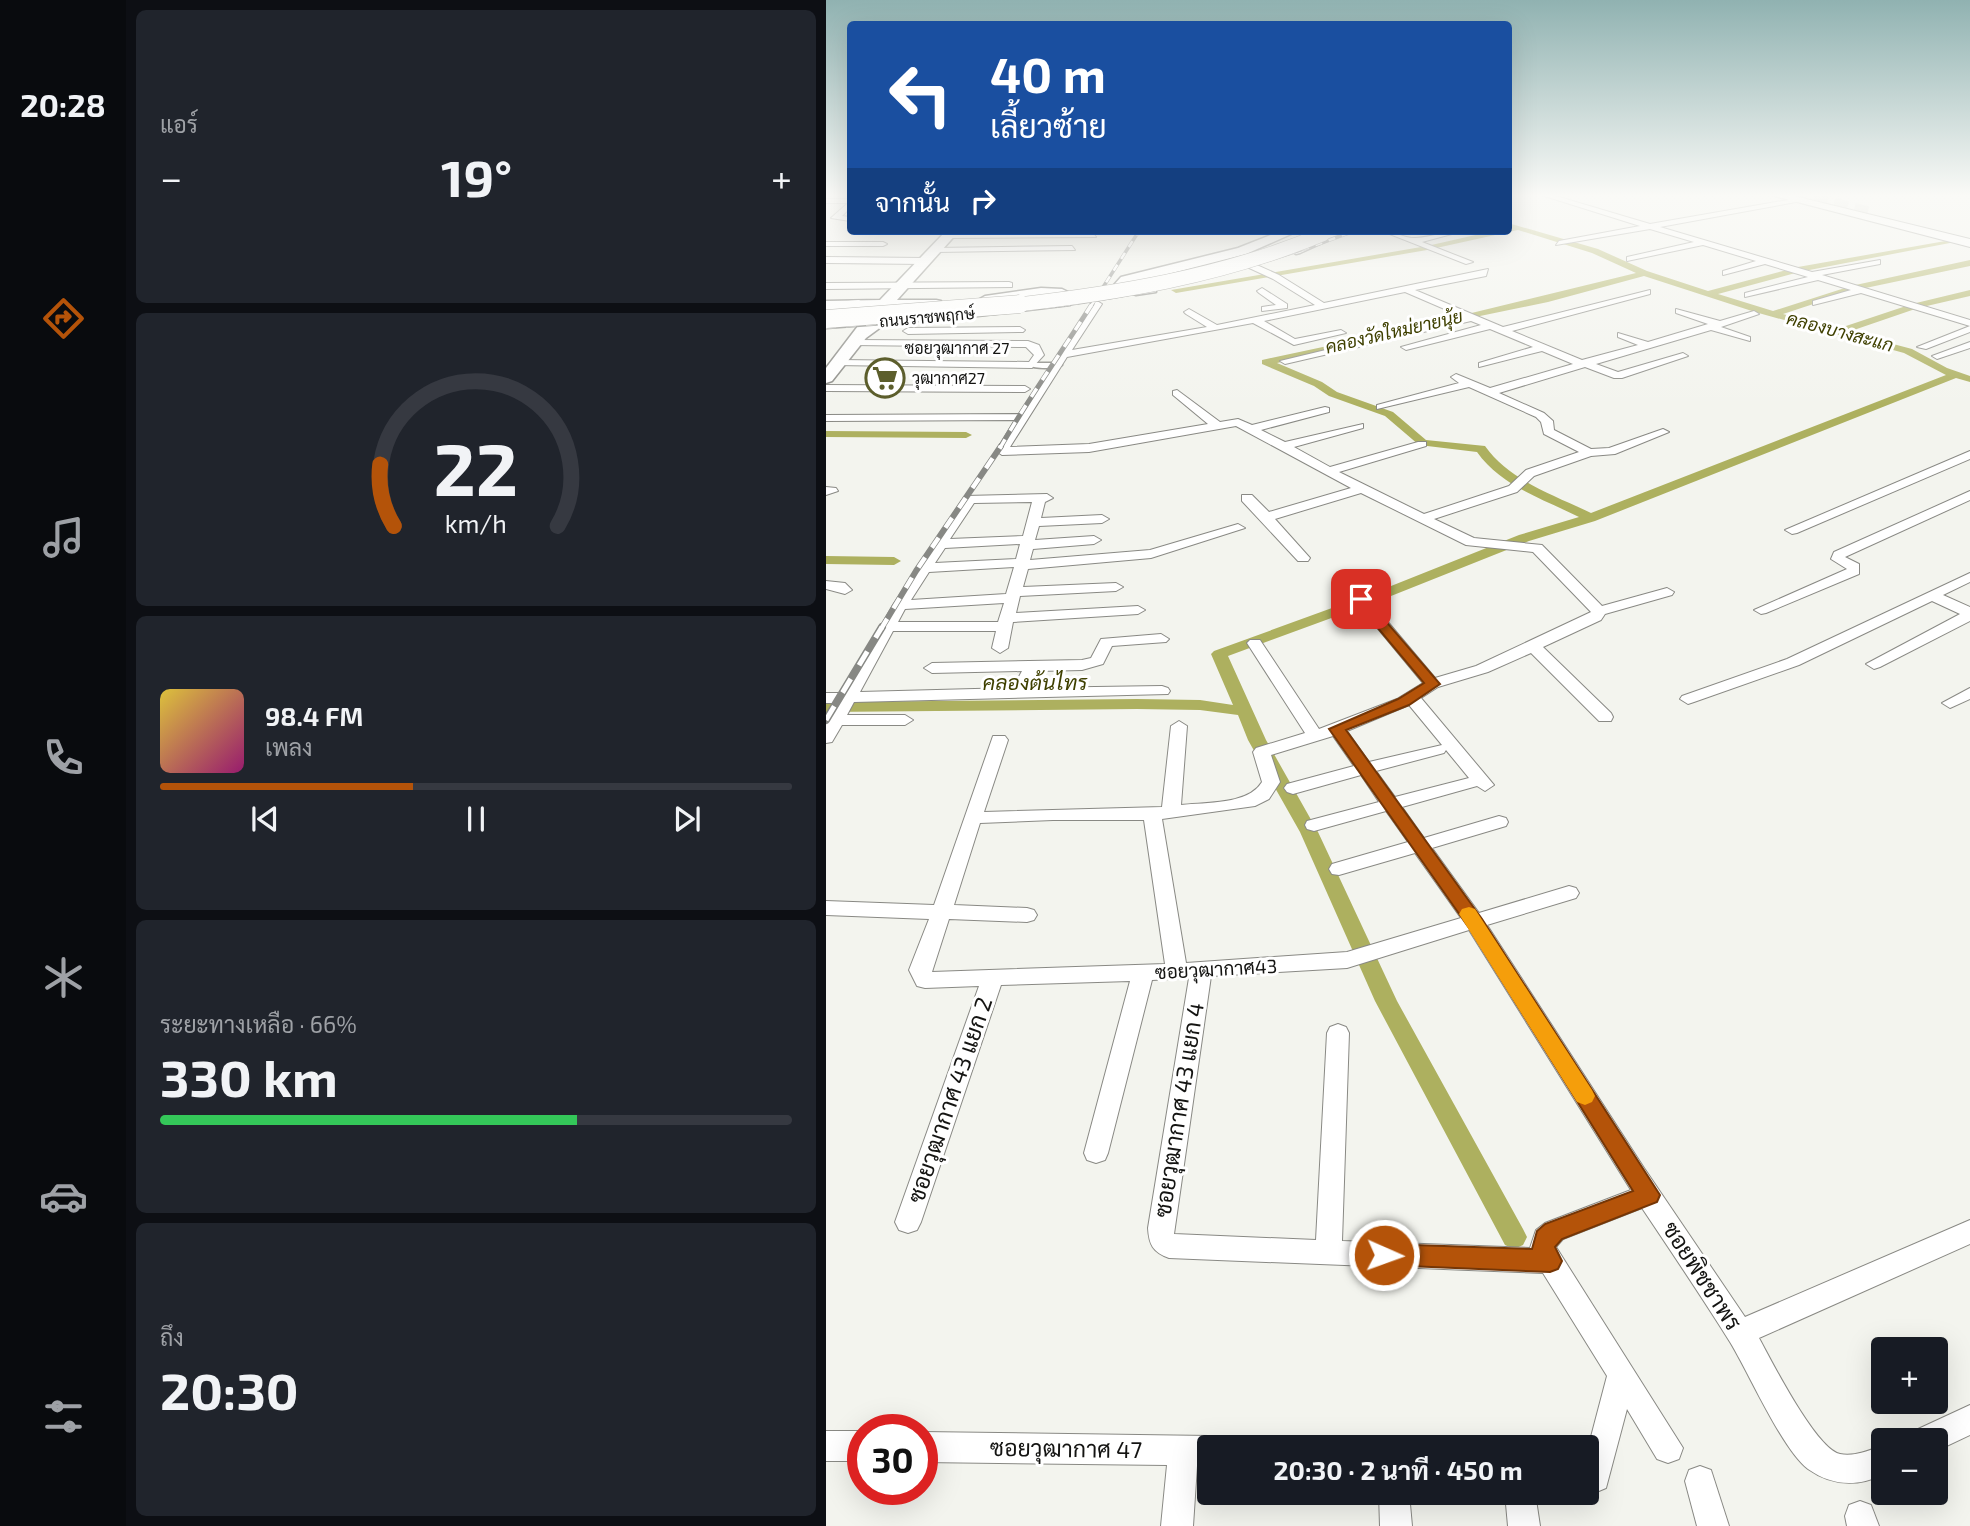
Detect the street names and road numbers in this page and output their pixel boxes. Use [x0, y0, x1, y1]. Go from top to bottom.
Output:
street label: ถนนราชพฤกษ์ [878, 301, 976, 331]
street label: ซอยวุฒากาศ 27 [904, 338, 1010, 360]
street label: ซอยวุฒากาศ43 [1154, 954, 1278, 985]
street label: ซอยวุฒากาศ 43 แยก 2 [901, 993, 1000, 1207]
street label: ซอยวุฒากาศ 43 แยก 4 [1147, 1000, 1212, 1220]
street label: ซอยพิชชาพร [1657, 1216, 1748, 1335]
street label: ซอยวุฒากาศ 47 [990, 1433, 1143, 1466]

